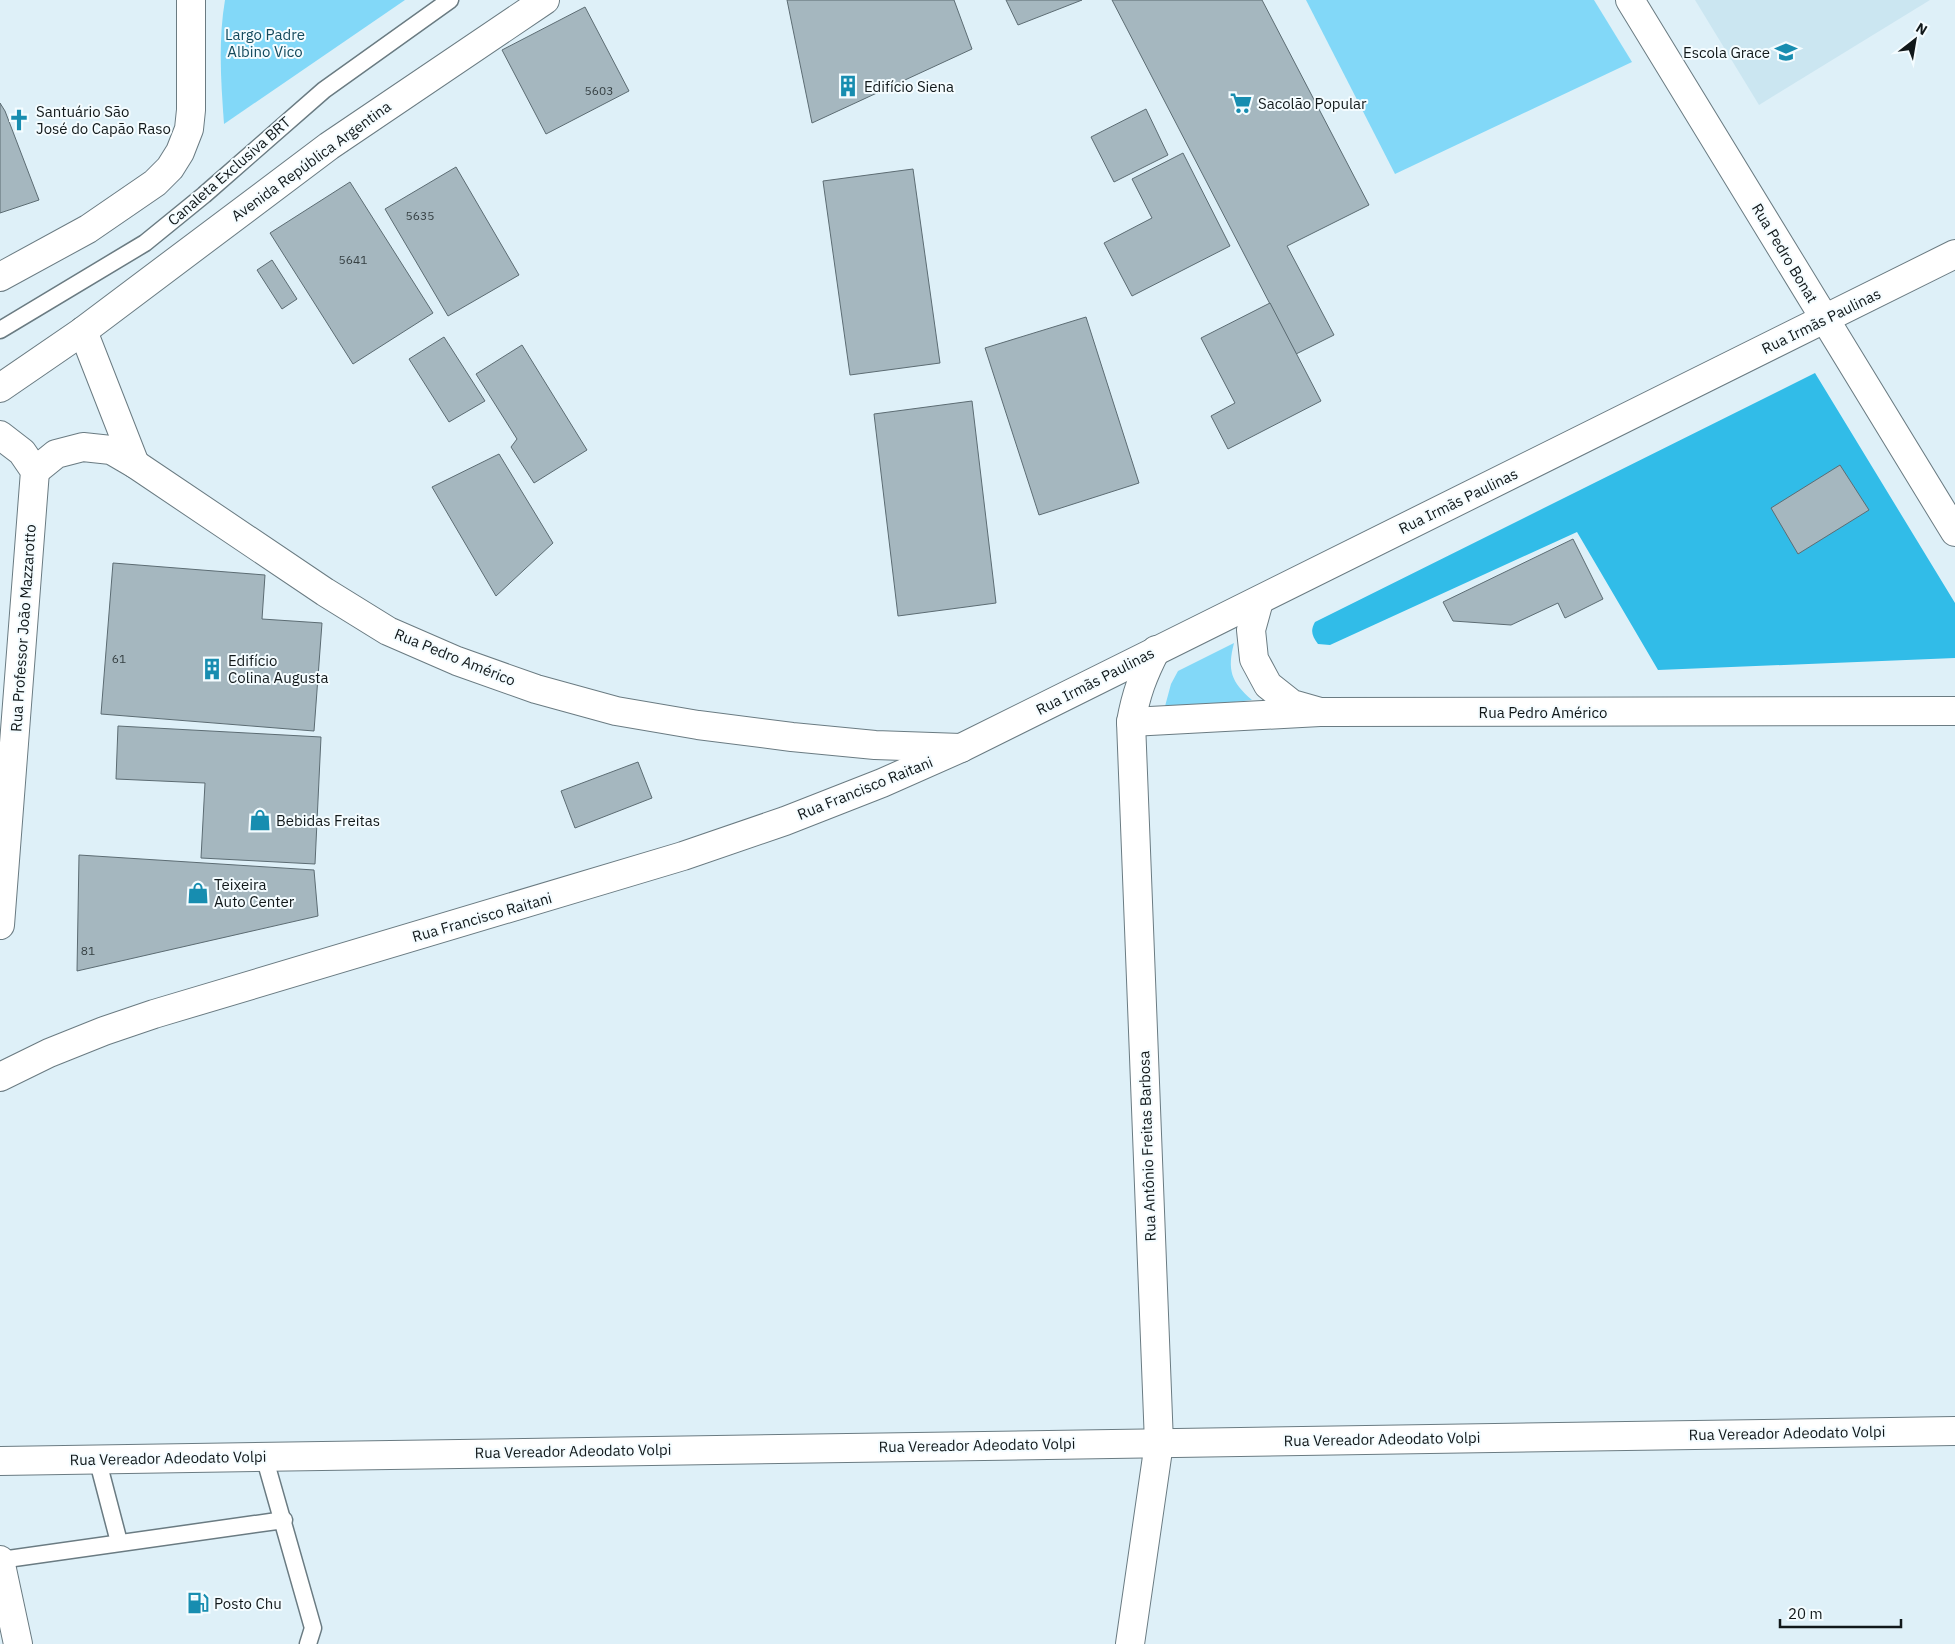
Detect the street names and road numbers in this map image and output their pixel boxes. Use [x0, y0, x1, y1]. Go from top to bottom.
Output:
street label: Avenida República Argentina [227, 97, 395, 225]
street label: Canaleta Exclusiva BRT [164, 112, 295, 230]
street label: Rua Pedro Bonat [1748, 200, 1822, 306]
street label: Rua Irmãs Paulinas [1758, 284, 1884, 358]
street label: Rua Irmãs Paulinas [1395, 464, 1521, 538]
street label: Rua Professor João Mazzarotto [6, 524, 40, 732]
street label: Rua Pedro Américo [392, 624, 518, 690]
street label: Rua Irmãs Paulinas [1033, 643, 1157, 719]
street label: Rua Pedro Américo [1479, 703, 1607, 722]
street label: Rua Francisco Raitani [794, 752, 936, 824]
street label: Rua Francisco Raitani [410, 888, 554, 946]
street label: Rua Antônio Freitas Barbosa [1134, 1050, 1160, 1242]
street label: Rua Vereador Adeodato Volpi [1688, 1422, 1886, 1444]
street label: Rua Vereador Adeodato Volpi [1283, 1428, 1481, 1450]
street label: Rua Vereador Adeodato Volpi [878, 1434, 1076, 1456]
street label: Rua Vereador Adeodato Volpi [474, 1440, 672, 1462]
street label: Rua Vereador Adeodato Volpi [69, 1447, 267, 1469]

